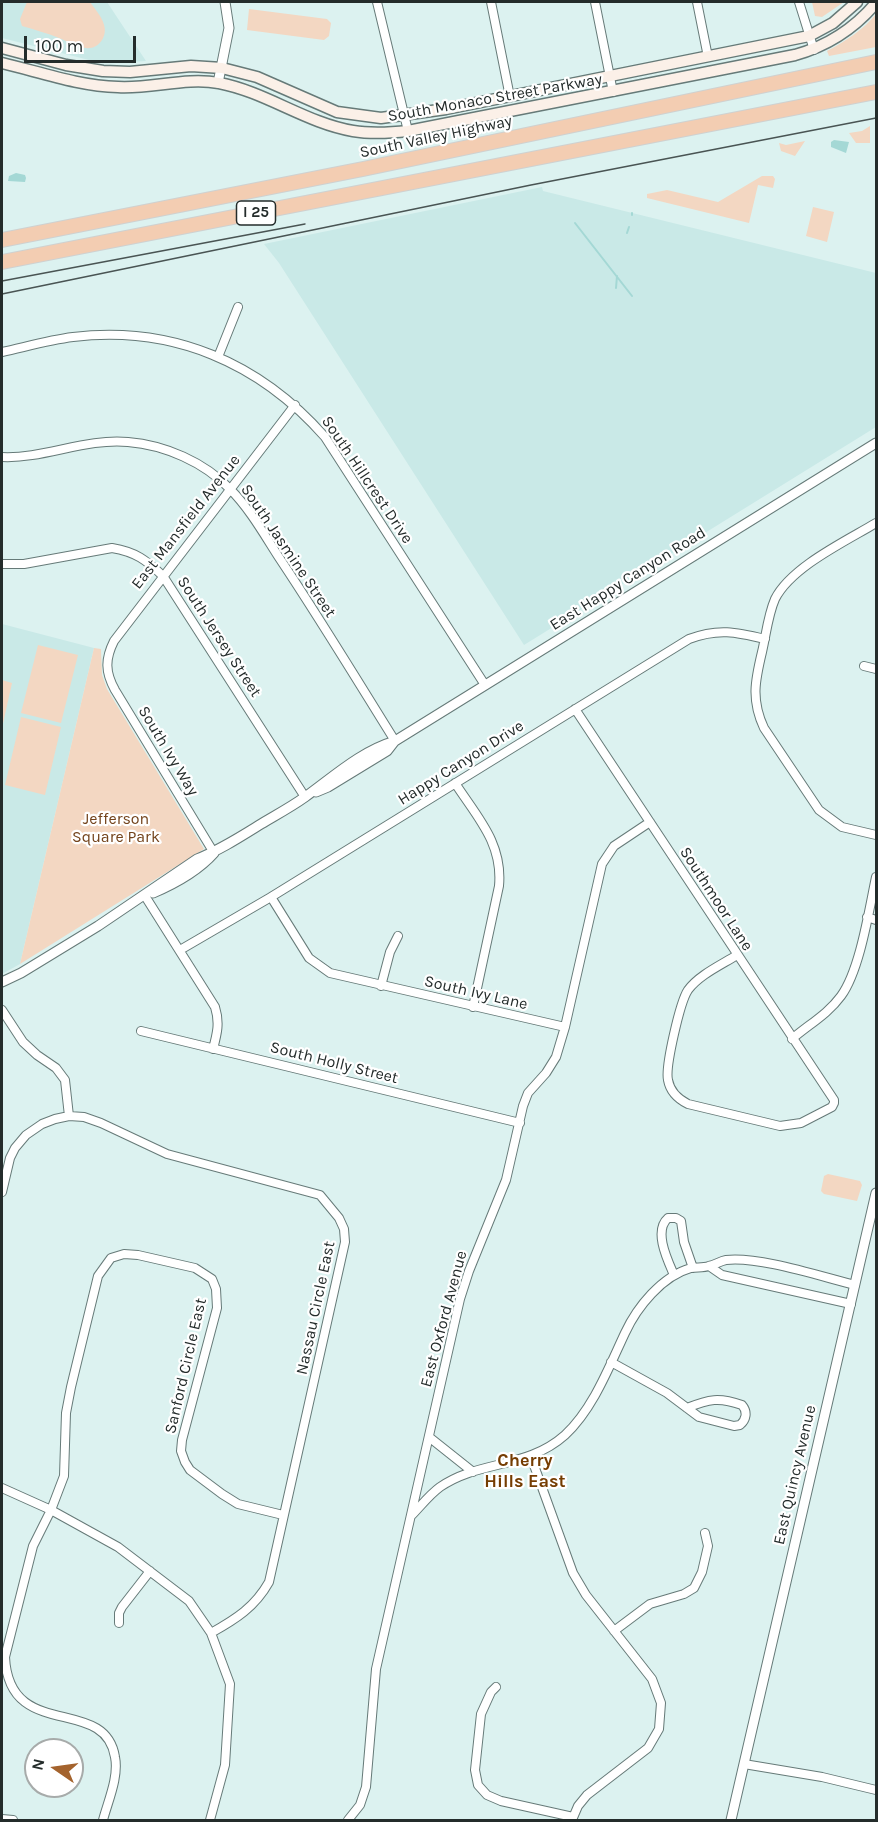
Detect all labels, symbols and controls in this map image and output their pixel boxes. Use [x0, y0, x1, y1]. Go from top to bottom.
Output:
scale bar [27, 24, 140, 62]
text: 100 m [35, 35, 83, 57]
street label: South Monaco Street Parkway [386, 70, 604, 126]
street label: South Valley Highway [358, 111, 514, 163]
road number: I 25 [236, 201, 276, 225]
street label: South Hillcrest Drive [317, 413, 417, 547]
street label: East Mansfield Avenue [128, 451, 244, 593]
street label: South Jasmine Street [236, 481, 340, 621]
street label: East Happy Canyon Road [546, 523, 710, 635]
street label: South Jersey Street [173, 573, 265, 701]
street label: South Ivy Way [134, 703, 202, 799]
street label: Happy Canyon Drive [395, 717, 527, 809]
park label: Jefferson Square Park [72, 809, 160, 847]
street label: Southmoor Lane [675, 843, 757, 955]
street label: South Ivy Lane [422, 972, 530, 1014]
street label: South Holly Street [268, 1038, 400, 1088]
street label: Nassau Circle East [292, 1239, 340, 1377]
street label: East Oxford Avenue [417, 1249, 471, 1389]
street label: Sanford Circle East [161, 1296, 211, 1436]
street label: East Quincy Avenue [770, 1403, 820, 1547]
district label: Cherry Hills East [484, 1450, 566, 1492]
north arrow [24, 1738, 84, 1798]
text: N [27, 1757, 48, 1772]

